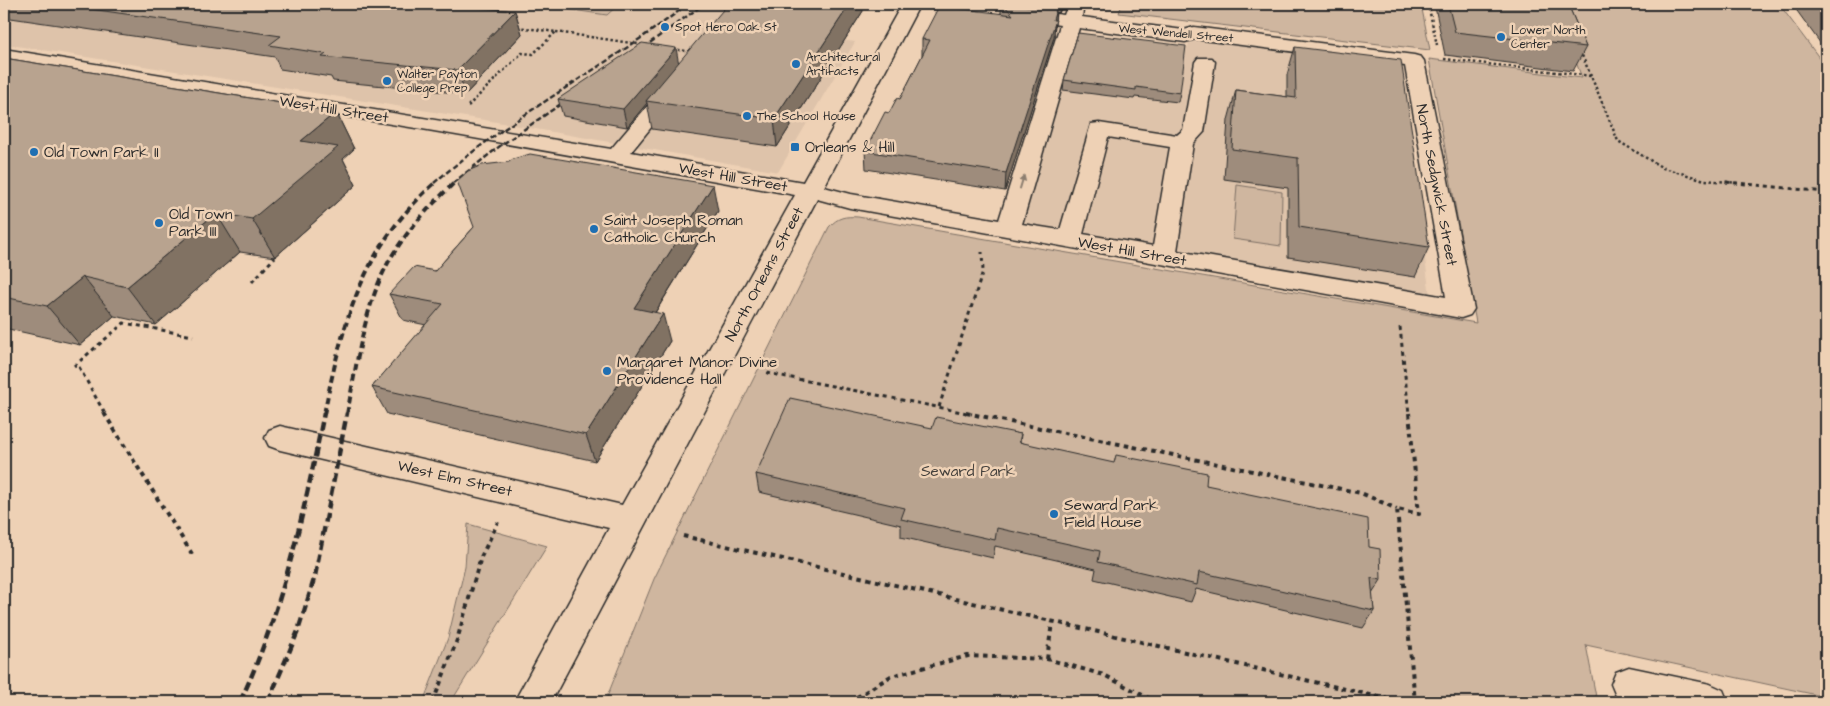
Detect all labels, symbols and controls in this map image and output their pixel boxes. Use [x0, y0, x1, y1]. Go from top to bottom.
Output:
place label: Spot Hero Oak St [675, 19, 777, 36]
street label: West Wendell Street [1118, 20, 1234, 47]
marker: Spot Hero Oak St [659, 21, 671, 33]
place label: Lower North Center [1511, 22, 1585, 53]
marker: Lower North Center [1495, 31, 1507, 43]
place label: Architectural Artifacts [806, 49, 880, 80]
marker: Architectural Artifacts [790, 58, 802, 70]
place label: Walter Payton College Prep [397, 66, 477, 98]
marker: Walter Payton College Prep [381, 75, 393, 87]
street label: West Hill Street [278, 91, 390, 128]
street label: North Sedgwick Street [1410, 103, 1462, 268]
place label: The School House [757, 108, 856, 125]
marker: The School House [741, 110, 753, 122]
place label: Orleans & Hill [805, 137, 895, 158]
marker: Orleans & Hill [789, 141, 801, 153]
place label: Old Town Park II [44, 142, 159, 163]
marker: Old Town Park II [28, 146, 40, 158]
street label: West Hill Street [677, 158, 789, 197]
one-way arrow [1019, 175, 1027, 190]
street label: North Orleans Street [720, 203, 809, 345]
place label: Old Town Park III [169, 204, 233, 242]
place label: Saint Joseph Roman Catholic Church [604, 210, 743, 248]
marker: Old Town Park III [153, 217, 165, 229]
marker: Saint Joseph Roman Catholic Church [588, 223, 600, 235]
street label: West Hill Street [1076, 232, 1188, 271]
place label: Margaret Manor Divine Providence Hall [617, 352, 777, 390]
marker: Margaret Manor Divine Providence Hall [601, 365, 613, 377]
street label: West Elm Street [396, 455, 514, 502]
park label: Seward Park [921, 461, 1015, 482]
place label: Seward Park Field House [1064, 495, 1158, 533]
marker: Seward Park Field House [1048, 508, 1060, 520]

